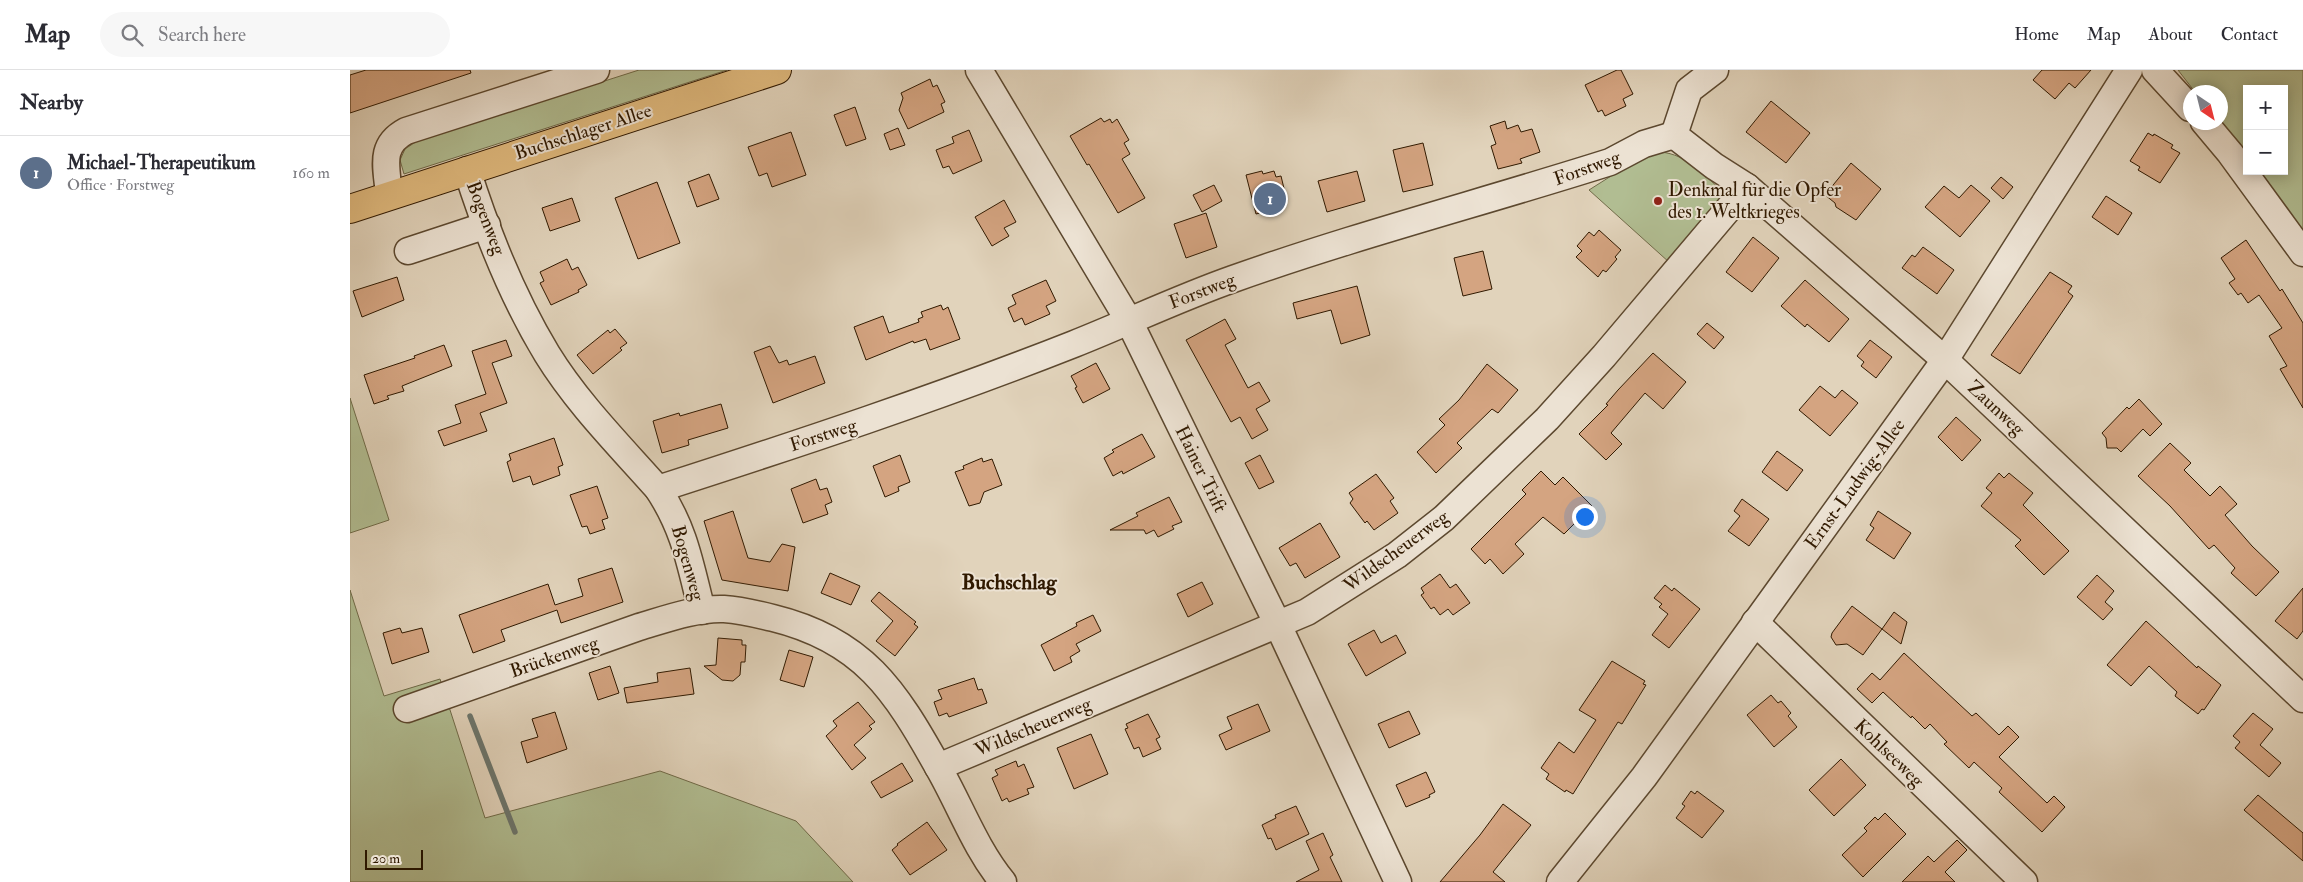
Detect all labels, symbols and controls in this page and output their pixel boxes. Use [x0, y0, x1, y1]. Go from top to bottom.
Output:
search box [100, 12, 450, 57]
text: Map [25, 19, 70, 50]
icon: search [118, 21, 146, 49]
text: Search here [158, 23, 246, 47]
text: Home [2014, 23, 2059, 46]
text: Map [2087, 23, 2121, 46]
text: About [2149, 23, 2193, 46]
text: Contact [2221, 23, 2278, 46]
north arrow [2183, 85, 2228, 130]
map controls [2243, 85, 2288, 175]
button: + [2243, 85, 2288, 130]
text: Nearby [20, 89, 83, 116]
street label: Buchschlager Allee [511, 99, 655, 165]
button: − [2243, 130, 2288, 175]
street label: Forstweg [1550, 145, 1624, 191]
text: Michael-Therapeutikum [67, 151, 256, 175]
text: 1 [33, 163, 39, 183]
text: 160 m [292, 163, 330, 183]
text: Office · Forstweg [67, 175, 174, 195]
street label: Bogenweg [461, 178, 511, 259]
place label: Denkmal für die Opfer des 1. Weltkrieges [1668, 178, 1841, 224]
pin: 1 [1254, 180, 1286, 218]
marker: Denkmal für die Opfer des 1. Weltkrieges [1652, 195, 1664, 207]
street label: Forstweg [1165, 267, 1239, 315]
street label: Zaunweg [1962, 375, 2030, 441]
street label: Forstweg [786, 413, 860, 457]
street label: Ernst-Ludwig-Allee [1799, 414, 1911, 554]
street label: Hainer Trift [1170, 422, 1232, 516]
street label: Wildscheuerweg [1338, 504, 1454, 598]
your location [1572, 504, 1598, 530]
street label: Bogenweg [666, 523, 710, 604]
district label: Buchschlag [961, 569, 1057, 596]
street label: Brückenweg [507, 630, 602, 683]
street label: Wildscheuerweg [970, 691, 1096, 763]
street label: Kohlseeweg [1849, 714, 1929, 793]
scale bar [365, 847, 422, 870]
text: 20 m [372, 850, 400, 867]

